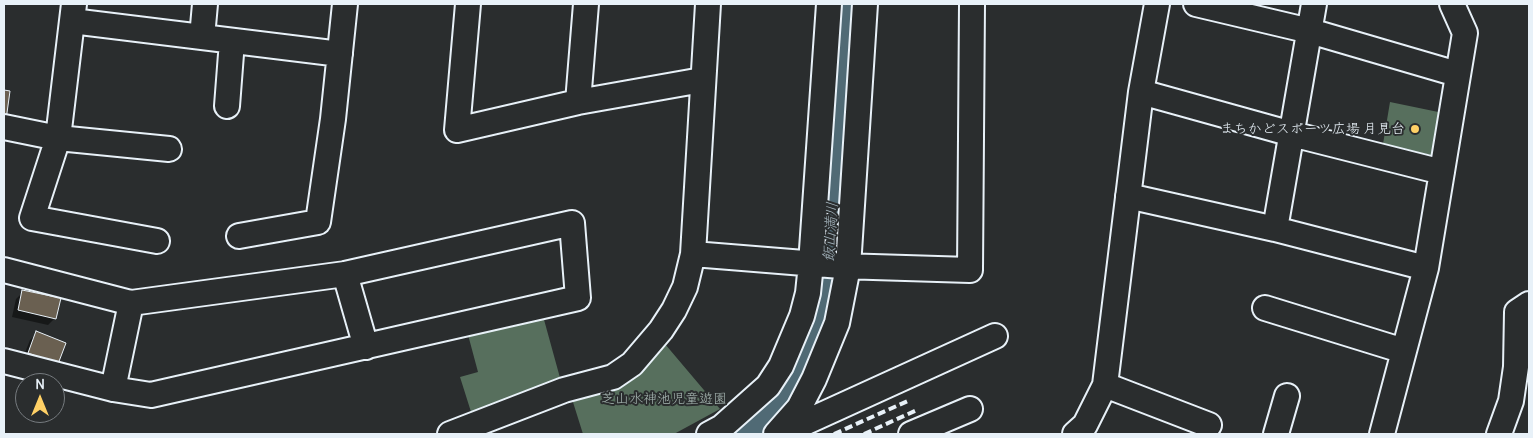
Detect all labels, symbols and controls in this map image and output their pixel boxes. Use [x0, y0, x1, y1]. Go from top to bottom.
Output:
place label: まちかどスポーツ広場 月見台 [1220, 121, 1405, 137]
marker: まちかどスポーツ広場 月見台 [1409, 123, 1421, 135]
water label: 飯山満川 [820, 201, 842, 263]
north arrow [15, 373, 65, 423]
text: N [35, 375, 45, 393]
park label: 芝山水神池児童遊園 [601, 391, 727, 407]

